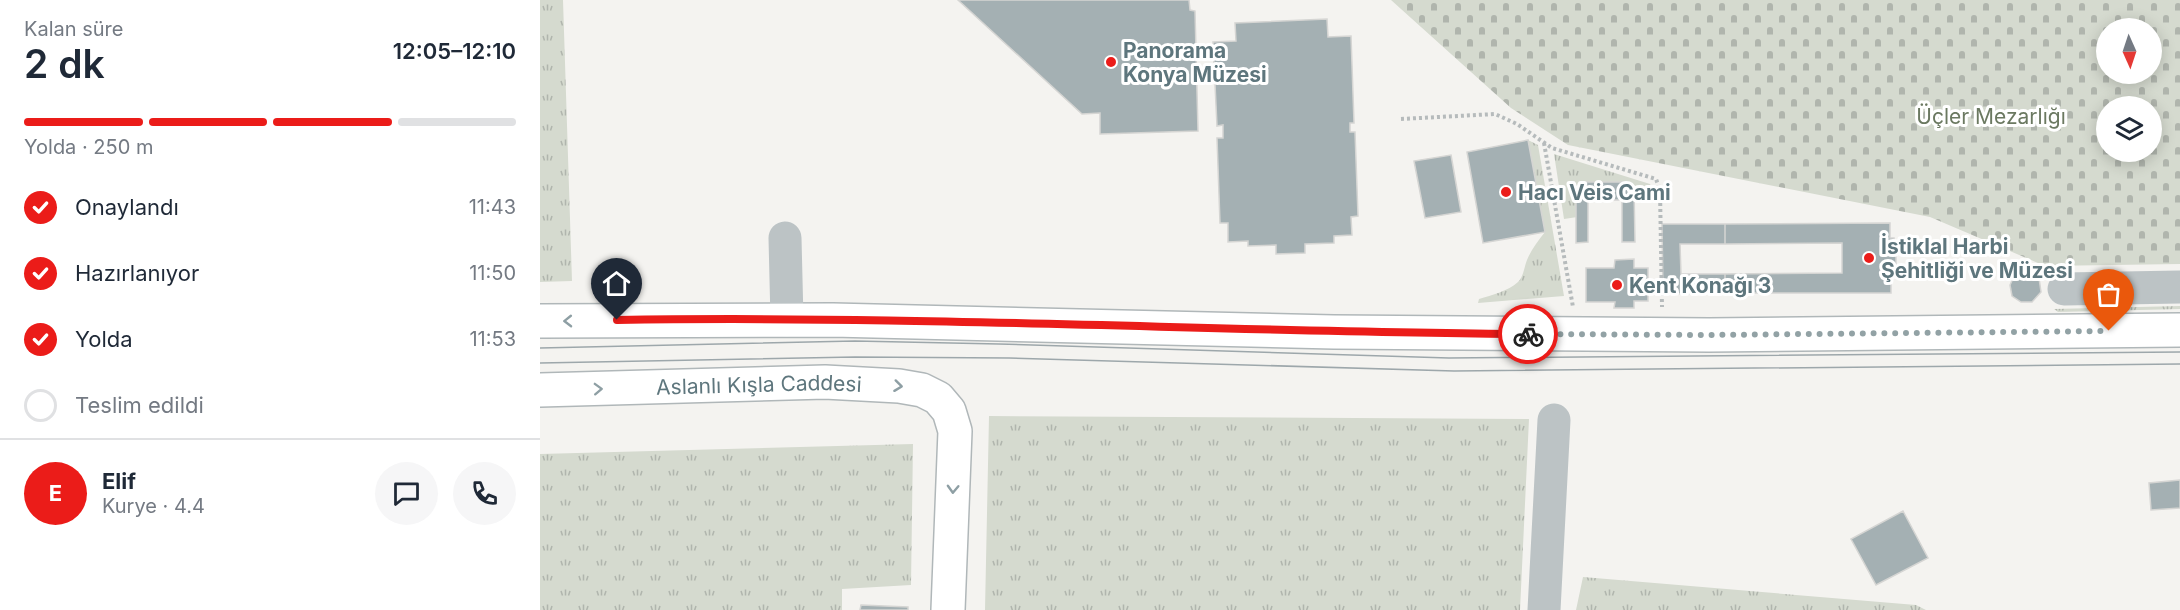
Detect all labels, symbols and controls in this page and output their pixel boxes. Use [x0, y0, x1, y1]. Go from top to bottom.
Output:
text: Kalan süre [24, 17, 123, 41]
north arrow [2096, 18, 2162, 84]
map controls [2096, 18, 2162, 162]
text: 12:05–12:10 [393, 38, 516, 64]
place label: Panorama Konya Müzesi [1123, 38, 1267, 87]
text: 2 dk [24, 40, 105, 87]
marker: Panorama Konya Müzesi [1104, 55, 1118, 69]
button: layers [2096, 96, 2162, 162]
park label: Üçler Mezarlığı [1916, 103, 2066, 129]
text: Yolda · 250 m [24, 135, 153, 159]
place label: Hacı Veis Cami [1518, 180, 1671, 205]
marker: Hacı Veis Cami [1499, 185, 1513, 199]
icon: check [24, 191, 57, 224]
text: Onaylandı [75, 194, 179, 220]
text: 11:43 [469, 195, 516, 219]
place label: İstiklal Harbi Şehitliği ve Müzesi [1881, 233, 2073, 283]
marker: İstiklal Harbi Şehitliği ve Müzesi [1862, 251, 1876, 265]
icon: check [24, 257, 57, 290]
pin [591, 258, 642, 320]
text: Hazırlanıyor [75, 260, 199, 286]
text: 11:50 [469, 261, 516, 285]
icon: home [600, 267, 633, 300]
pin [2083, 269, 2134, 331]
place label: Kent Konağı 3 [1629, 273, 1771, 298]
marker: Kent Konağı 3 [1610, 278, 1624, 292]
icon: bag [2092, 278, 2125, 311]
courier [1498, 304, 1558, 364]
one-way arrow [563, 314, 572, 327]
icon: bike [1512, 318, 1545, 351]
icon: check [24, 323, 57, 356]
text: Yolda [75, 326, 133, 352]
text: 11:53 [469, 327, 516, 351]
street label: Aslanlı Kışla Caddesi [656, 369, 862, 399]
one-way arrow [894, 379, 903, 392]
one-way arrow [594, 382, 603, 395]
text: Teslim edildi [75, 392, 204, 418]
button: chat [375, 462, 438, 525]
button: phone [453, 462, 516, 525]
text: Elif [102, 468, 136, 494]
text: E [49, 480, 62, 506]
one-way arrow [946, 485, 959, 494]
text: Kurye · 4.4 [102, 494, 205, 518]

